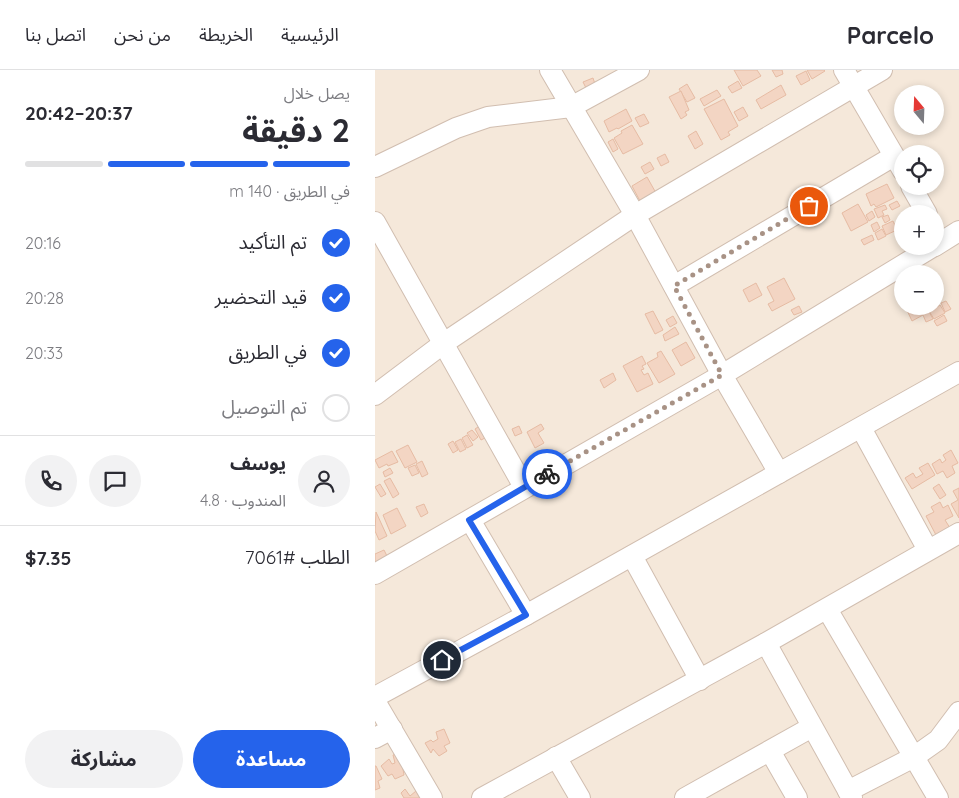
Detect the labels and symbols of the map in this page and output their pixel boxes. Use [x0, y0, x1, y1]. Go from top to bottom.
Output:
north arrow [894, 85, 944, 135]
pin [788, 185, 830, 227]
courier [522, 449, 572, 499]
pin [421, 639, 463, 681]

